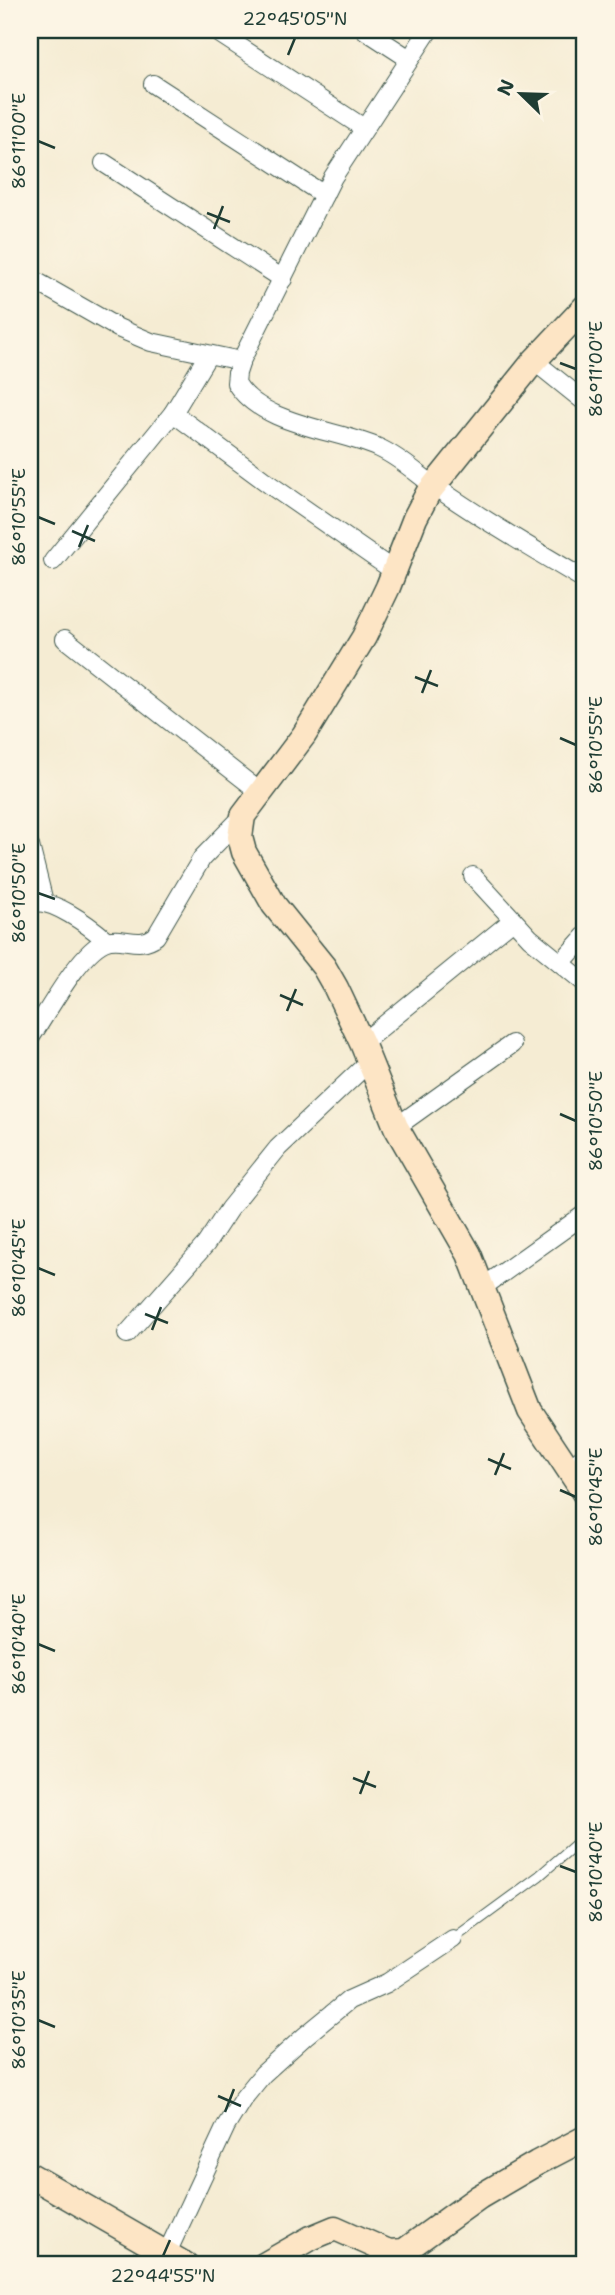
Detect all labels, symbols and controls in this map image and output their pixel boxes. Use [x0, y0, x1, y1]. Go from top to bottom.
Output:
text: 22°45'05"N [243, 7, 347, 31]
north arrow [486, 60, 556, 130]
text: N [491, 76, 520, 99]
text: 86°11'00"E [7, 93, 31, 189]
text: 86°11'00"E [584, 321, 608, 417]
text: 86°10'55"E [7, 468, 31, 566]
text: 86°10'55"E [584, 696, 608, 794]
text: 86°10'50"E [7, 843, 31, 943]
text: 86°10'50"E [584, 1071, 608, 1171]
text: 86°10'45"E [7, 1218, 31, 1318]
text: 86°10'45"E [584, 1447, 608, 1547]
text: 86°10'40"E [7, 1593, 31, 1695]
text: 86°10'40"E [584, 1821, 608, 1923]
text: 86°10'35"E [7, 1970, 31, 2070]
text: 22°44'55"N [111, 2264, 215, 2288]

